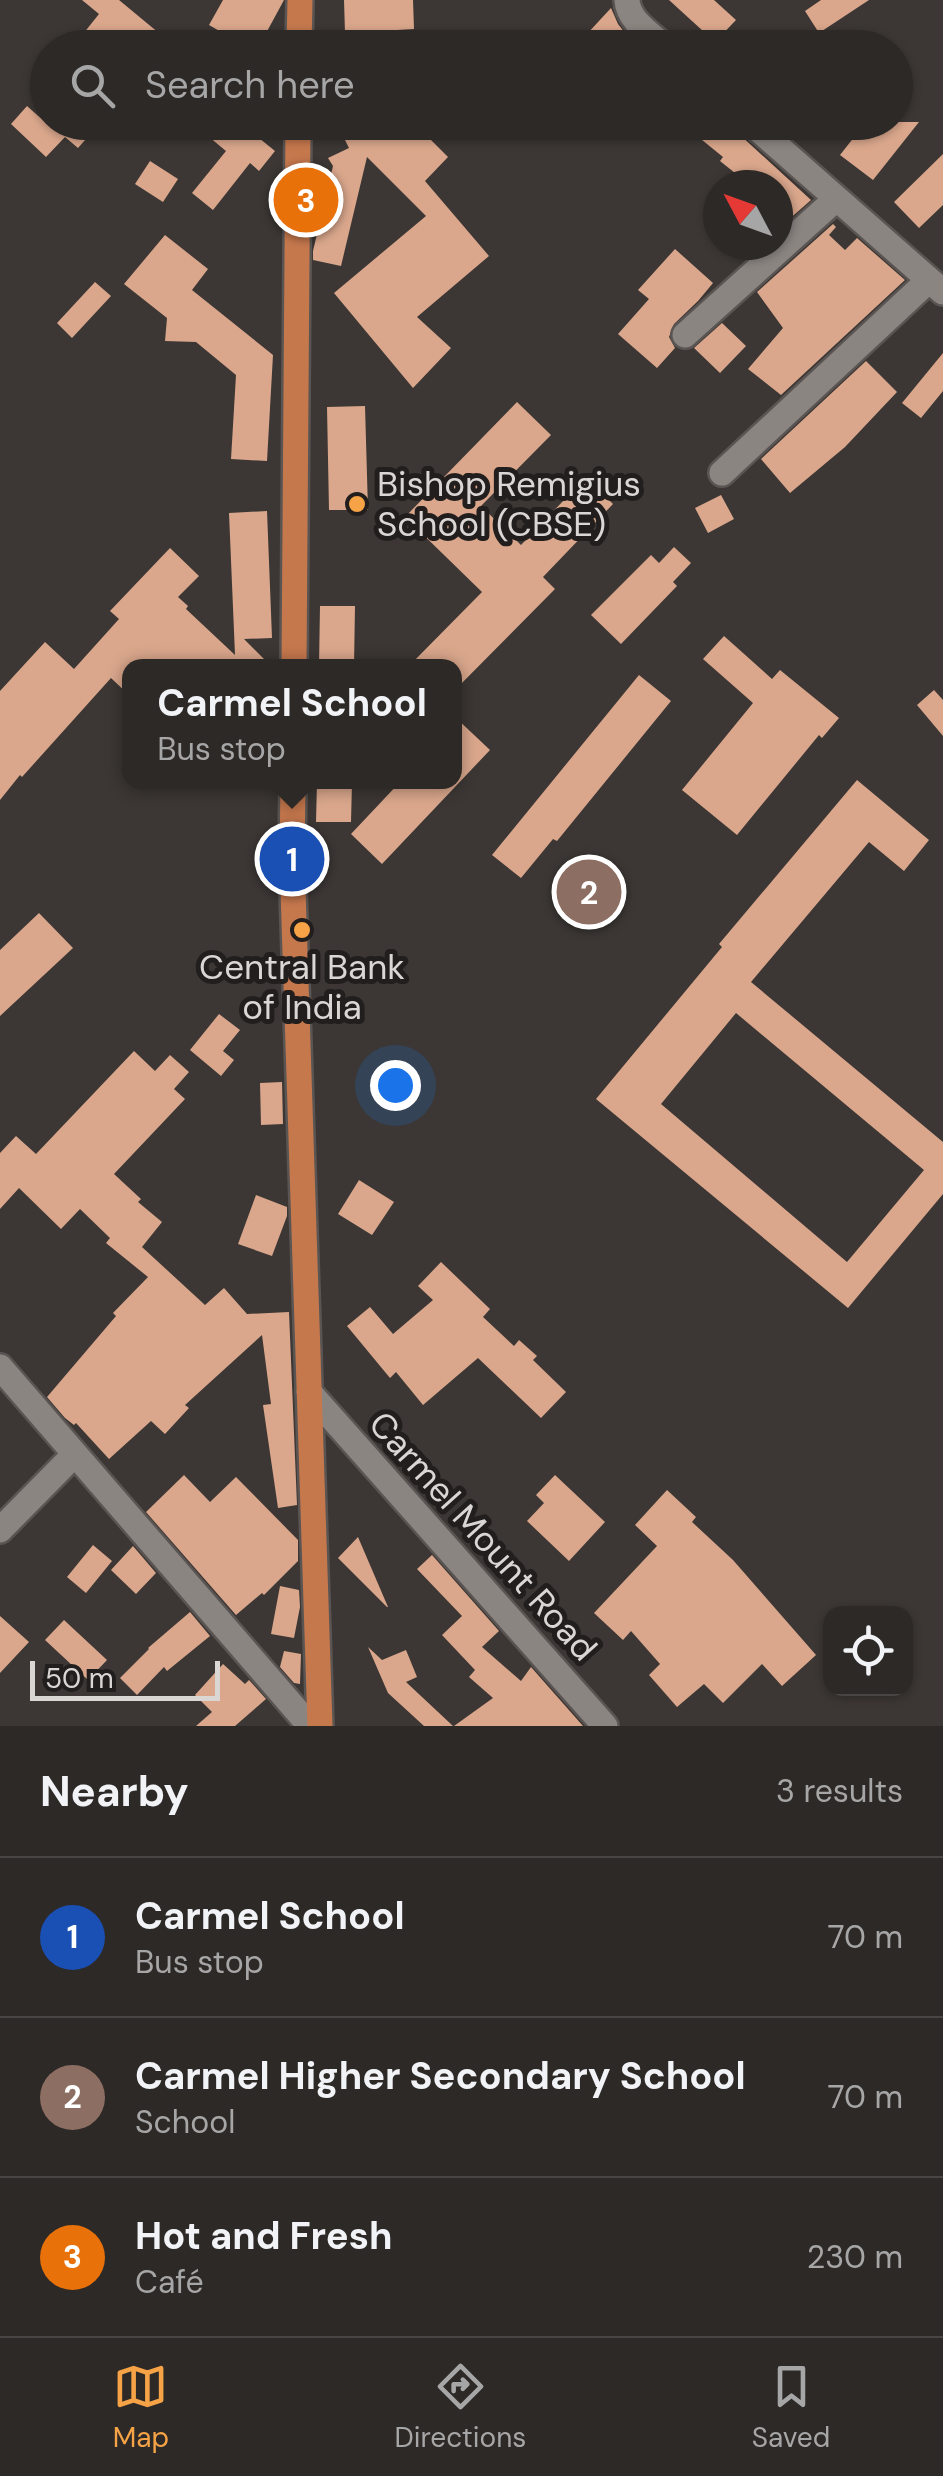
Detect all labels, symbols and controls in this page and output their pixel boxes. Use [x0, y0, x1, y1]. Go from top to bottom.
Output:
search box [30, 30, 913, 140]
icon: search [65, 58, 120, 113]
text: Search here [145, 60, 355, 110]
pin: 3 [274, 162, 338, 238]
north arrow [703, 170, 793, 260]
place label: Bishop Remigius School (CBSE) [377, 461, 641, 547]
marker: Bishop Remigius School (CBSE) [346, 493, 368, 515]
popup [122, 659, 462, 789]
text: Carmel School [157, 678, 427, 728]
text: Bus stop [157, 728, 286, 770]
pin: 1 [260, 822, 324, 896]
pin: 2 [556, 854, 622, 930]
marker: Central Bank of India [291, 919, 313, 941]
place label: Central Bank of India [199, 944, 405, 1030]
your location [370, 1060, 421, 1111]
street label: Carmel Mount Road [359, 1402, 607, 1670]
map controls [823, 1606, 913, 1696]
button: locate [823, 1606, 913, 1696]
scale bar [30, 1656, 220, 1700]
text: 50 m [45, 1660, 114, 1697]
text: Nearby [40, 1764, 189, 1819]
text: 3 results [776, 1770, 903, 1812]
text: Carmel School [135, 1891, 405, 1941]
text: 1 [67, 1916, 78, 1958]
text: 70 m [827, 1916, 903, 1958]
text: Bus stop [135, 1941, 264, 1983]
text: Carmel Higher Secondary School [135, 2051, 746, 2101]
text: 2 [63, 2076, 82, 2118]
text: 70 m [827, 2076, 903, 2118]
text: School [135, 2101, 235, 2143]
text: Hot and Fresh [135, 2211, 392, 2261]
text: 3 [63, 2236, 82, 2278]
text: 230 m [807, 2236, 903, 2278]
text: Café [135, 2261, 204, 2303]
tab: Map [113, 2359, 169, 2456]
tab: Directions [395, 2359, 526, 2456]
tab: Saved [752, 2359, 830, 2456]

